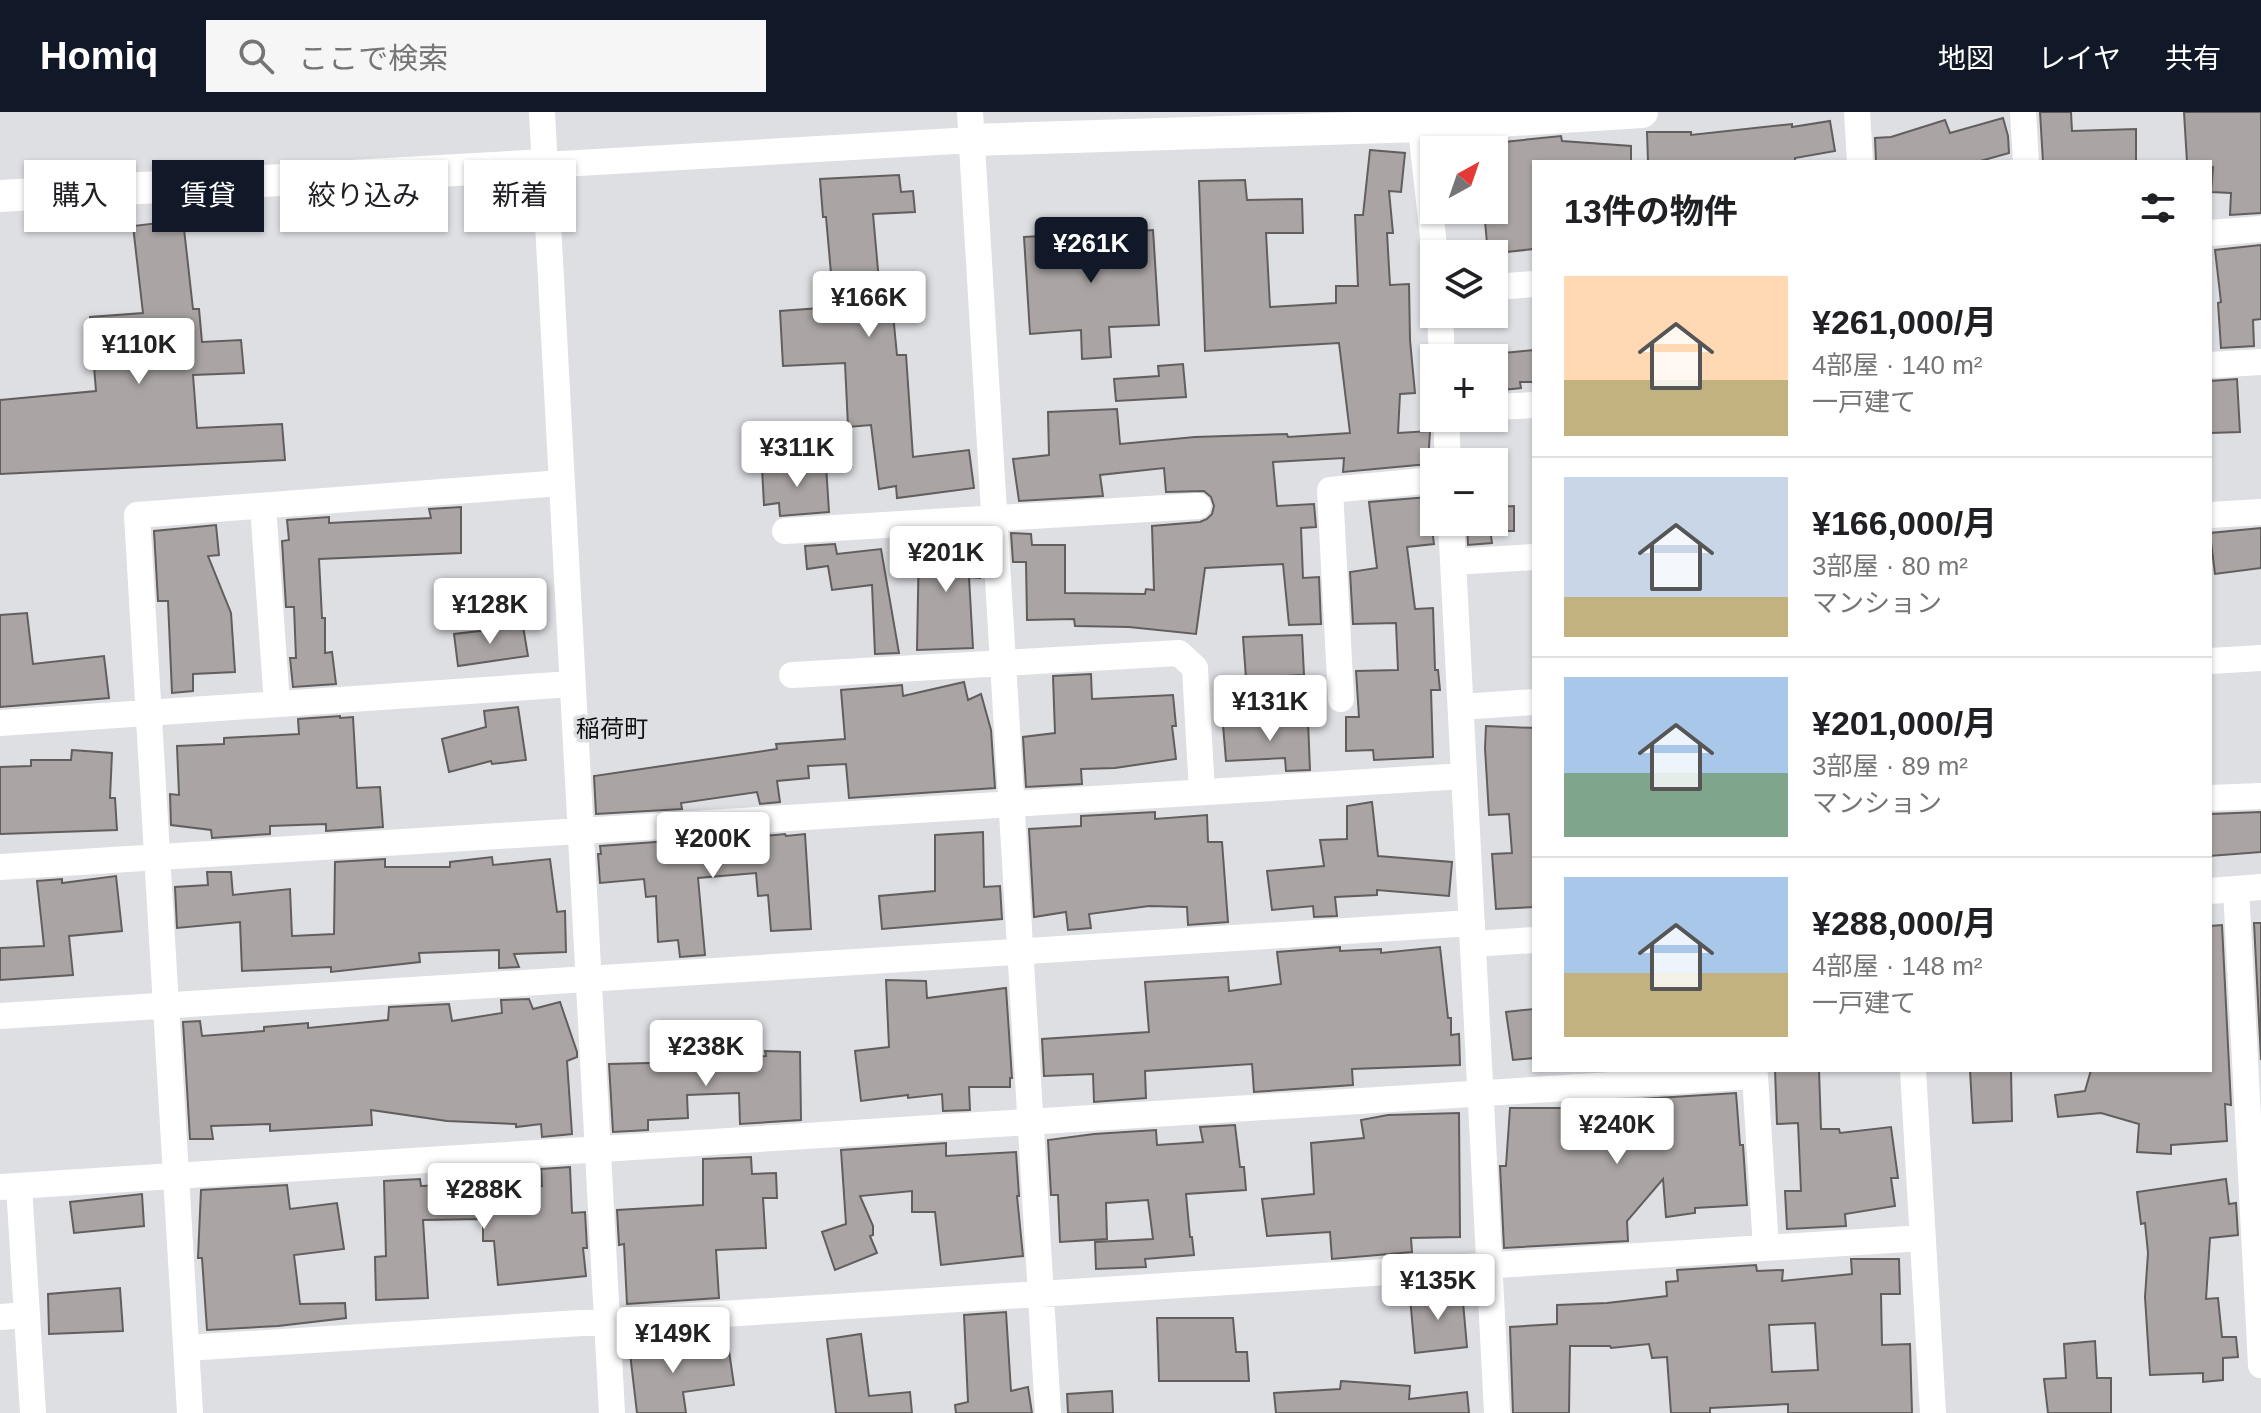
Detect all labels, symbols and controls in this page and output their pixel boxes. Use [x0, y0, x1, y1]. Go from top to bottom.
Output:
search box [206, 20, 766, 92]
icon: search [234, 34, 278, 78]
text: Homiq [40, 35, 158, 77]
text: ここで検索 [298, 42, 448, 75]
text: 地図 [1938, 43, 1994, 74]
text: レイヤ [2038, 43, 2121, 74]
text: 共有 [2165, 43, 2221, 74]
north arrow [1420, 136, 1508, 224]
map controls [1420, 136, 1508, 536]
chip: 購入 [24, 160, 136, 232]
chip: 賃貸 [152, 160, 264, 232]
chip: 絞り込み [280, 160, 448, 232]
chip: 新着 [464, 160, 576, 232]
icon: filters [2136, 186, 2180, 230]
text: 13件の物件 [1564, 192, 1738, 230]
pin: ¥261K [1035, 217, 1147, 285]
text: ¥261K [1053, 228, 1129, 258]
button: layers [1420, 240, 1508, 328]
pin: ¥166K [813, 271, 925, 339]
text: ¥166K [831, 282, 907, 312]
text: ¥261,000/月 [1812, 303, 1997, 341]
icon: home [1628, 308, 1724, 404]
pin: ¥110K [83, 318, 195, 386]
text: ¥110K [101, 329, 177, 359]
button: + [1420, 344, 1508, 432]
text: 4部屋 · 140 m² [1812, 350, 1983, 380]
text: 一戸建て [1812, 387, 1916, 417]
pin: ¥311K [741, 421, 853, 489]
text: ¥311K [759, 432, 835, 462]
button: − [1420, 448, 1508, 536]
text: ¥166,000/月 [1812, 504, 1997, 542]
icon: home [1628, 509, 1724, 605]
pin: ¥201K [890, 526, 1002, 594]
text: ¥201K [908, 537, 984, 567]
text: 3部屋 · 80 m² [1812, 551, 1968, 581]
pin: ¥128K [434, 578, 546, 646]
text: マンション [1812, 588, 1942, 618]
text: ¥128K [452, 589, 528, 619]
pin: ¥131K [1214, 675, 1326, 743]
text: ¥131K [1232, 686, 1308, 716]
text: ¥201,000/月 [1812, 704, 1997, 742]
icon: home [1628, 709, 1724, 805]
district label: 稲荷町 [576, 715, 648, 742]
text: 3部屋 · 89 m² [1812, 751, 1968, 781]
text: マンション [1812, 788, 1942, 818]
pin: ¥200K [657, 812, 769, 880]
text: ¥200K [675, 823, 751, 853]
text: ¥288,000/月 [1812, 904, 1997, 942]
icon: home [1628, 909, 1724, 1005]
text: 4部屋 · 148 m² [1812, 951, 1983, 981]
text: 一戸建て [1812, 988, 1916, 1018]
pin: ¥238K [650, 1020, 762, 1088]
text: ¥238K [668, 1031, 744, 1061]
pin: ¥240K [1561, 1098, 1673, 1166]
text: ¥240K [1579, 1109, 1655, 1139]
pin: ¥288K [428, 1163, 540, 1231]
text: ¥288K [446, 1174, 522, 1204]
pin: ¥135K [1382, 1254, 1494, 1322]
text: ¥135K [1400, 1265, 1476, 1295]
pin: ¥149K [617, 1307, 729, 1375]
text: ¥149K [635, 1318, 711, 1348]

